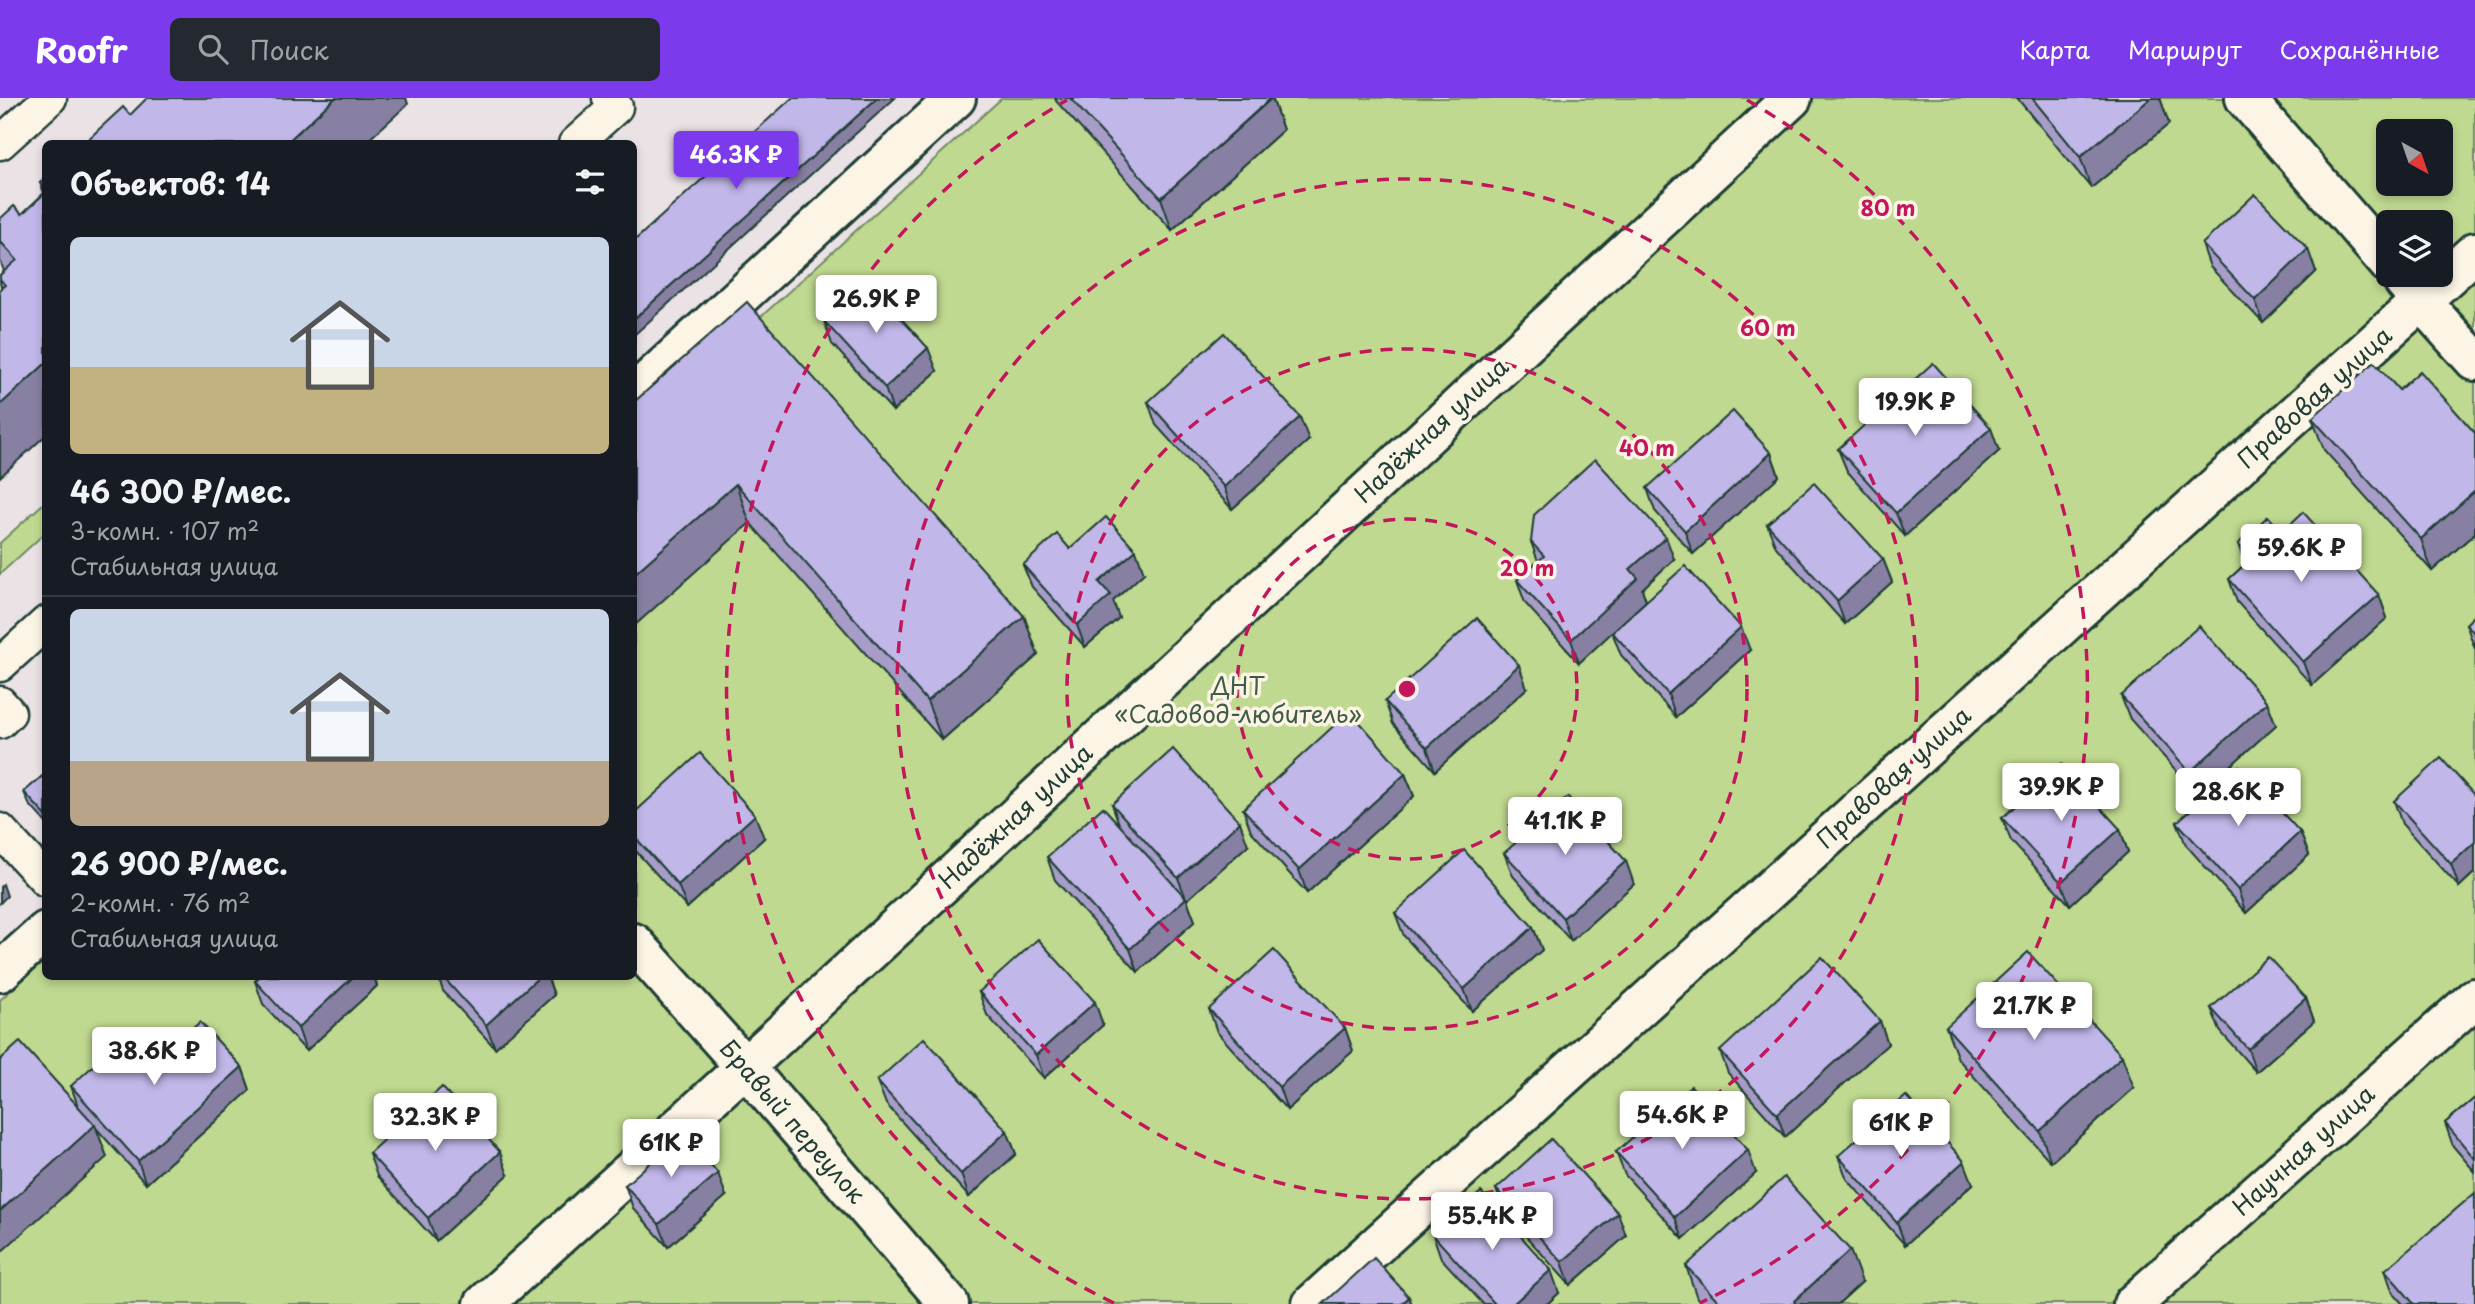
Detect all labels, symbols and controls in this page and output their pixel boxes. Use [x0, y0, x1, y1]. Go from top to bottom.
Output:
search box [170, 18, 660, 81]
text: Roofr [35, 24, 128, 74]
icon: search [194, 30, 232, 68]
text: Поиск [250, 30, 329, 69]
text: Карта [2019, 31, 2090, 67]
text: Маршрут [2128, 31, 2242, 67]
text: Сохранённые [2280, 31, 2440, 67]
north arrow [2376, 119, 2454, 196]
map controls [2376, 119, 2453, 287]
pin: 46.3K ₽ [671, 132, 801, 191]
text: 46.3K ₽ [690, 136, 782, 171]
text: Объектов: 14 [70, 160, 270, 205]
icon: filters [571, 163, 609, 201]
text: 80 m [1861, 191, 1915, 223]
button: layers [2376, 210, 2453, 287]
pin: 26.9K ₽ [811, 275, 941, 335]
text: 26.9K ₽ [832, 280, 920, 315]
icon: home [277, 282, 403, 408]
text: 60 m [1740, 311, 1796, 343]
street label: Правовая улица [2228, 317, 2399, 476]
street label: Надёжная улица [1345, 348, 1516, 511]
pin: 19.9K ₽ [1850, 378, 1980, 438]
text: 19.9K ₽ [1875, 383, 1955, 418]
text: 40 m [1619, 431, 1675, 463]
text: 46 300 ₽/мес. [70, 468, 291, 513]
text: 3-комн. · 107 m² [70, 513, 259, 548]
pin: 59.6K ₽ [2236, 524, 2366, 584]
text: 59.6K ₽ [2257, 529, 2345, 564]
text: Стабильная улица [70, 548, 278, 583]
text: 20 m [1500, 551, 1554, 583]
icon: home [277, 654, 403, 780]
park label: ДНТ «Садовод-любитель» [1114, 667, 1362, 731]
centre of rings [1395, 677, 1419, 701]
street label: Правовая улица [1807, 697, 1978, 856]
street label: Надёжная улица [929, 734, 1100, 897]
pin: 39.9K ₽ [1996, 764, 2126, 823]
text: 39.9K ₽ [2018, 768, 2104, 803]
pin: 28.6K ₽ [2173, 768, 2303, 828]
text: 28.6K ₽ [2192, 773, 2284, 808]
pin: 41.1K ₽ [1500, 798, 1630, 857]
text: 41.1K ₽ [1524, 802, 1606, 837]
text: 26 900 ₽/мес. [70, 840, 288, 885]
text: 2-комн. · 76 m² [70, 885, 250, 920]
text: Стабильная улица [70, 920, 278, 955]
pin: 21.7K ₽ [1969, 982, 2099, 1042]
text: 21.7K ₽ [1992, 987, 2076, 1022]
pin: 38.6K ₽ [89, 1028, 219, 1087]
street label: Бравый переулок [712, 1031, 875, 1211]
text: 38.6K ₽ [108, 1032, 200, 1067]
street label: Научная улица [2223, 1076, 2382, 1223]
pin: 54.6K ₽ [1617, 1091, 1747, 1151]
pin: 32.3K ₽ [370, 1094, 500, 1153]
text: 54.6K ₽ [1636, 1096, 1728, 1131]
text: 32.3K ₽ [390, 1098, 480, 1133]
pin: 61K ₽ [1852, 1100, 1950, 1159]
text: 61K ₽ [1869, 1104, 1933, 1139]
pin: 61K ₽ [622, 1119, 720, 1179]
text: 61K ₽ [639, 1124, 703, 1159]
pin: 55.4K ₽ [1427, 1192, 1557, 1252]
text: 55.4K ₽ [1447, 1197, 1537, 1232]

